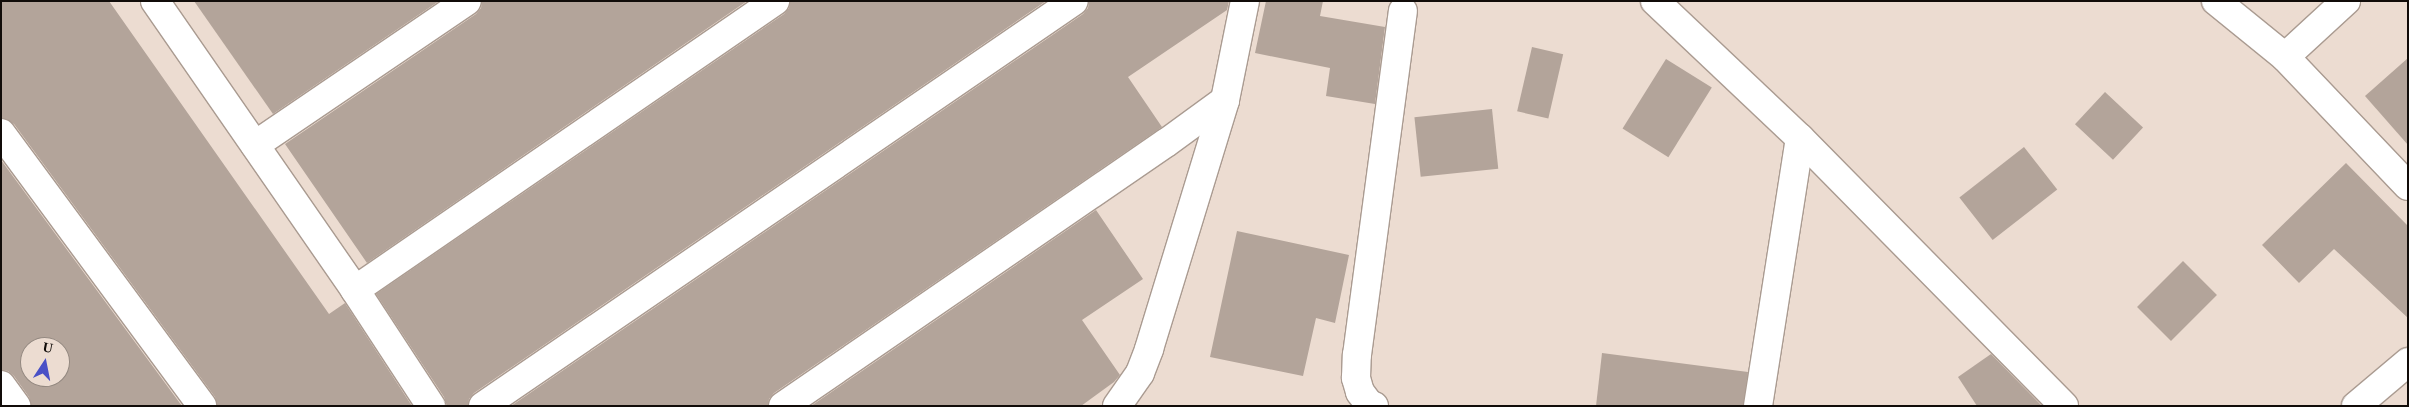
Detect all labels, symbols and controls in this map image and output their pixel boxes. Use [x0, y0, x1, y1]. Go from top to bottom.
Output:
north arrow [20, 337, 70, 387]
text: U [41, 339, 54, 356]

